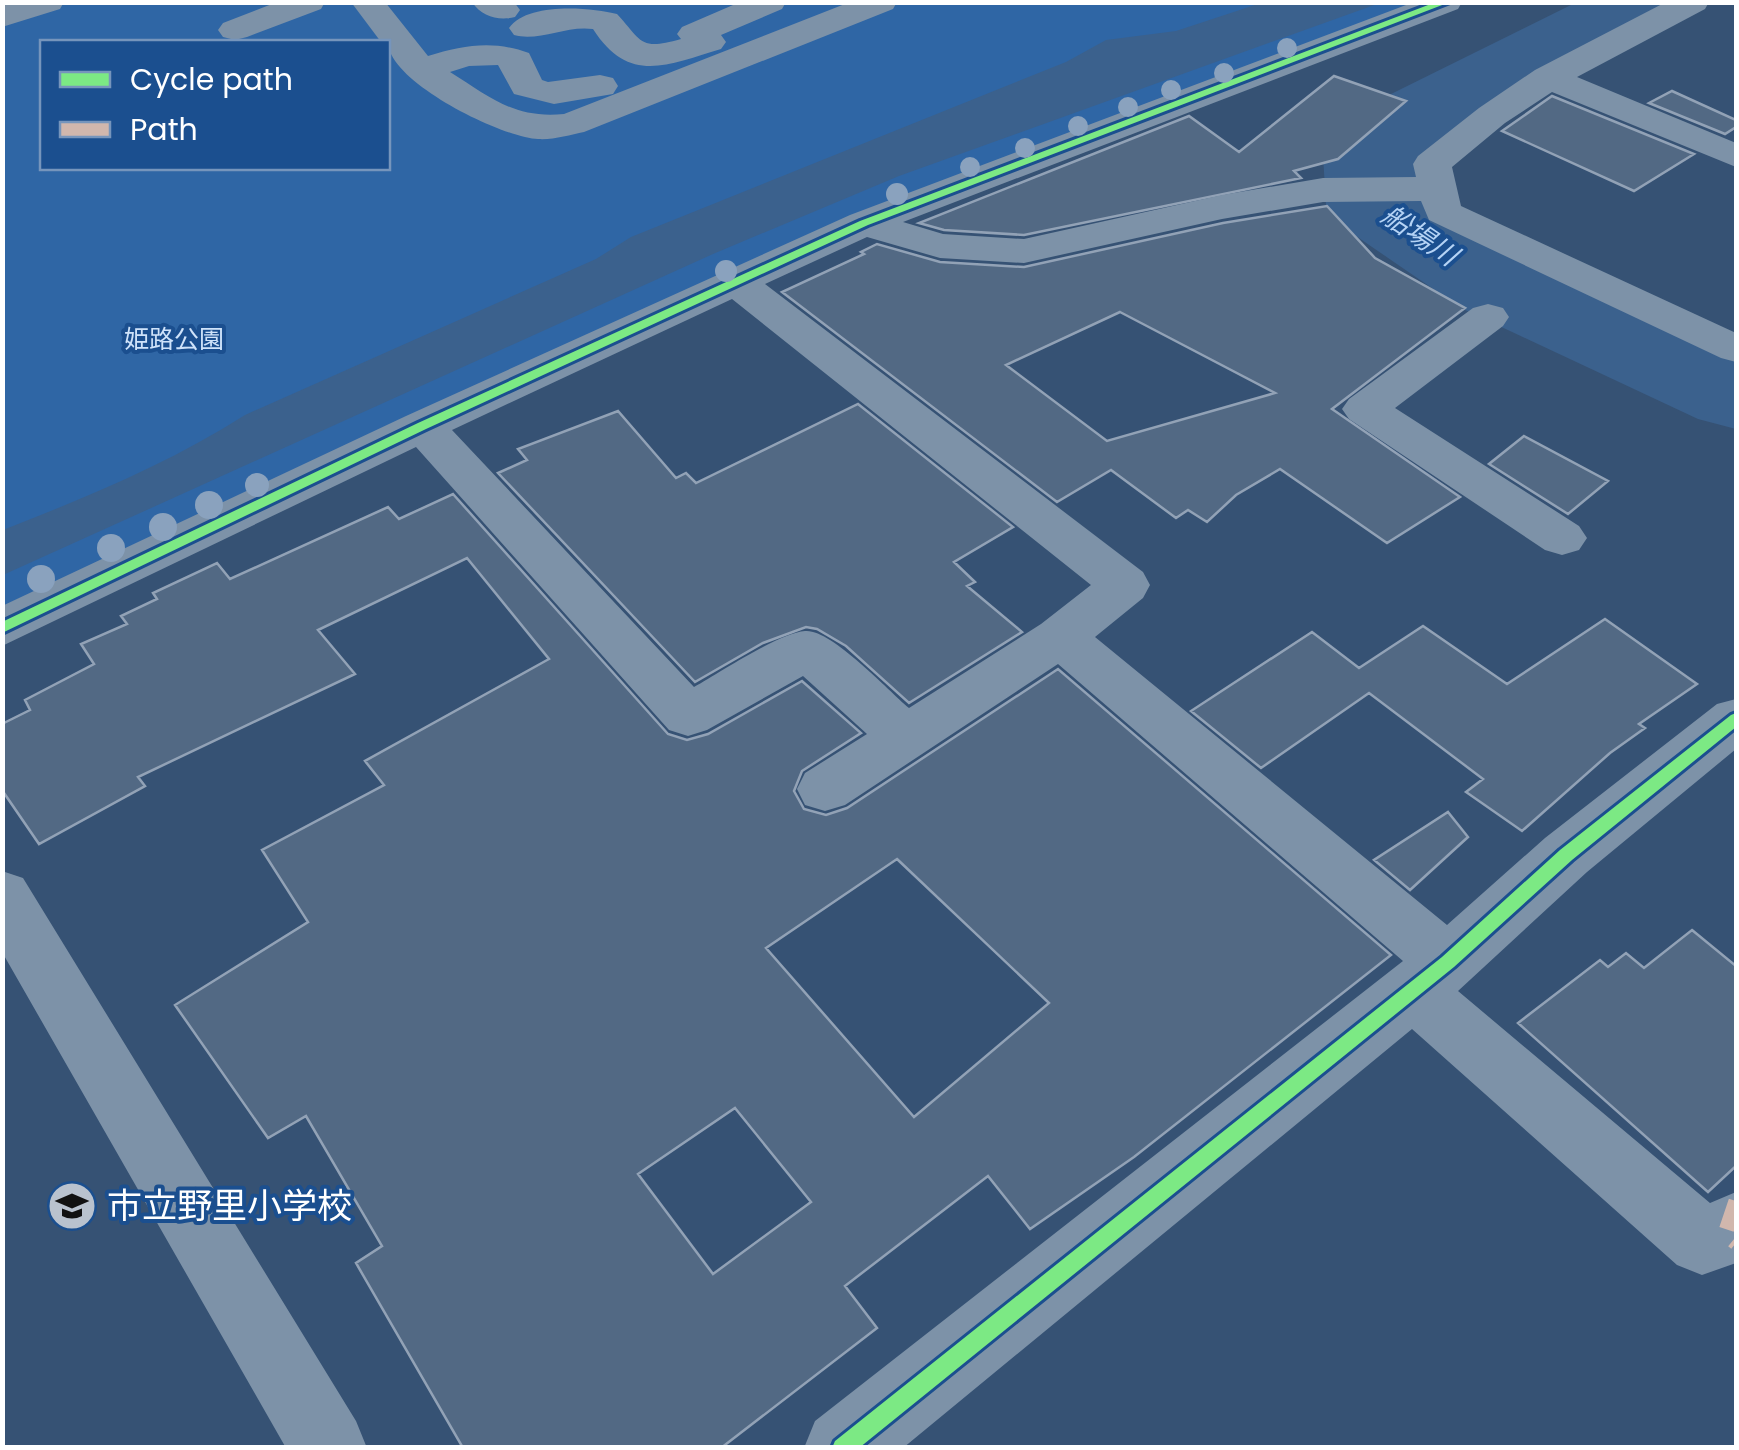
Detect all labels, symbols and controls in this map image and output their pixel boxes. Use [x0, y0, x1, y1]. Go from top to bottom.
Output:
legend [40, 40, 390, 170]
text: Cycle path [130, 58, 293, 101]
text: Path [130, 108, 198, 151]
water label: 船場川 [1374, 196, 1468, 277]
park label: 姫路公園 [124, 322, 224, 357]
school or university icon: 市立野里小学校 [46, 1180, 98, 1232]
place label: 市立野里小学校 [107, 1181, 352, 1230]

